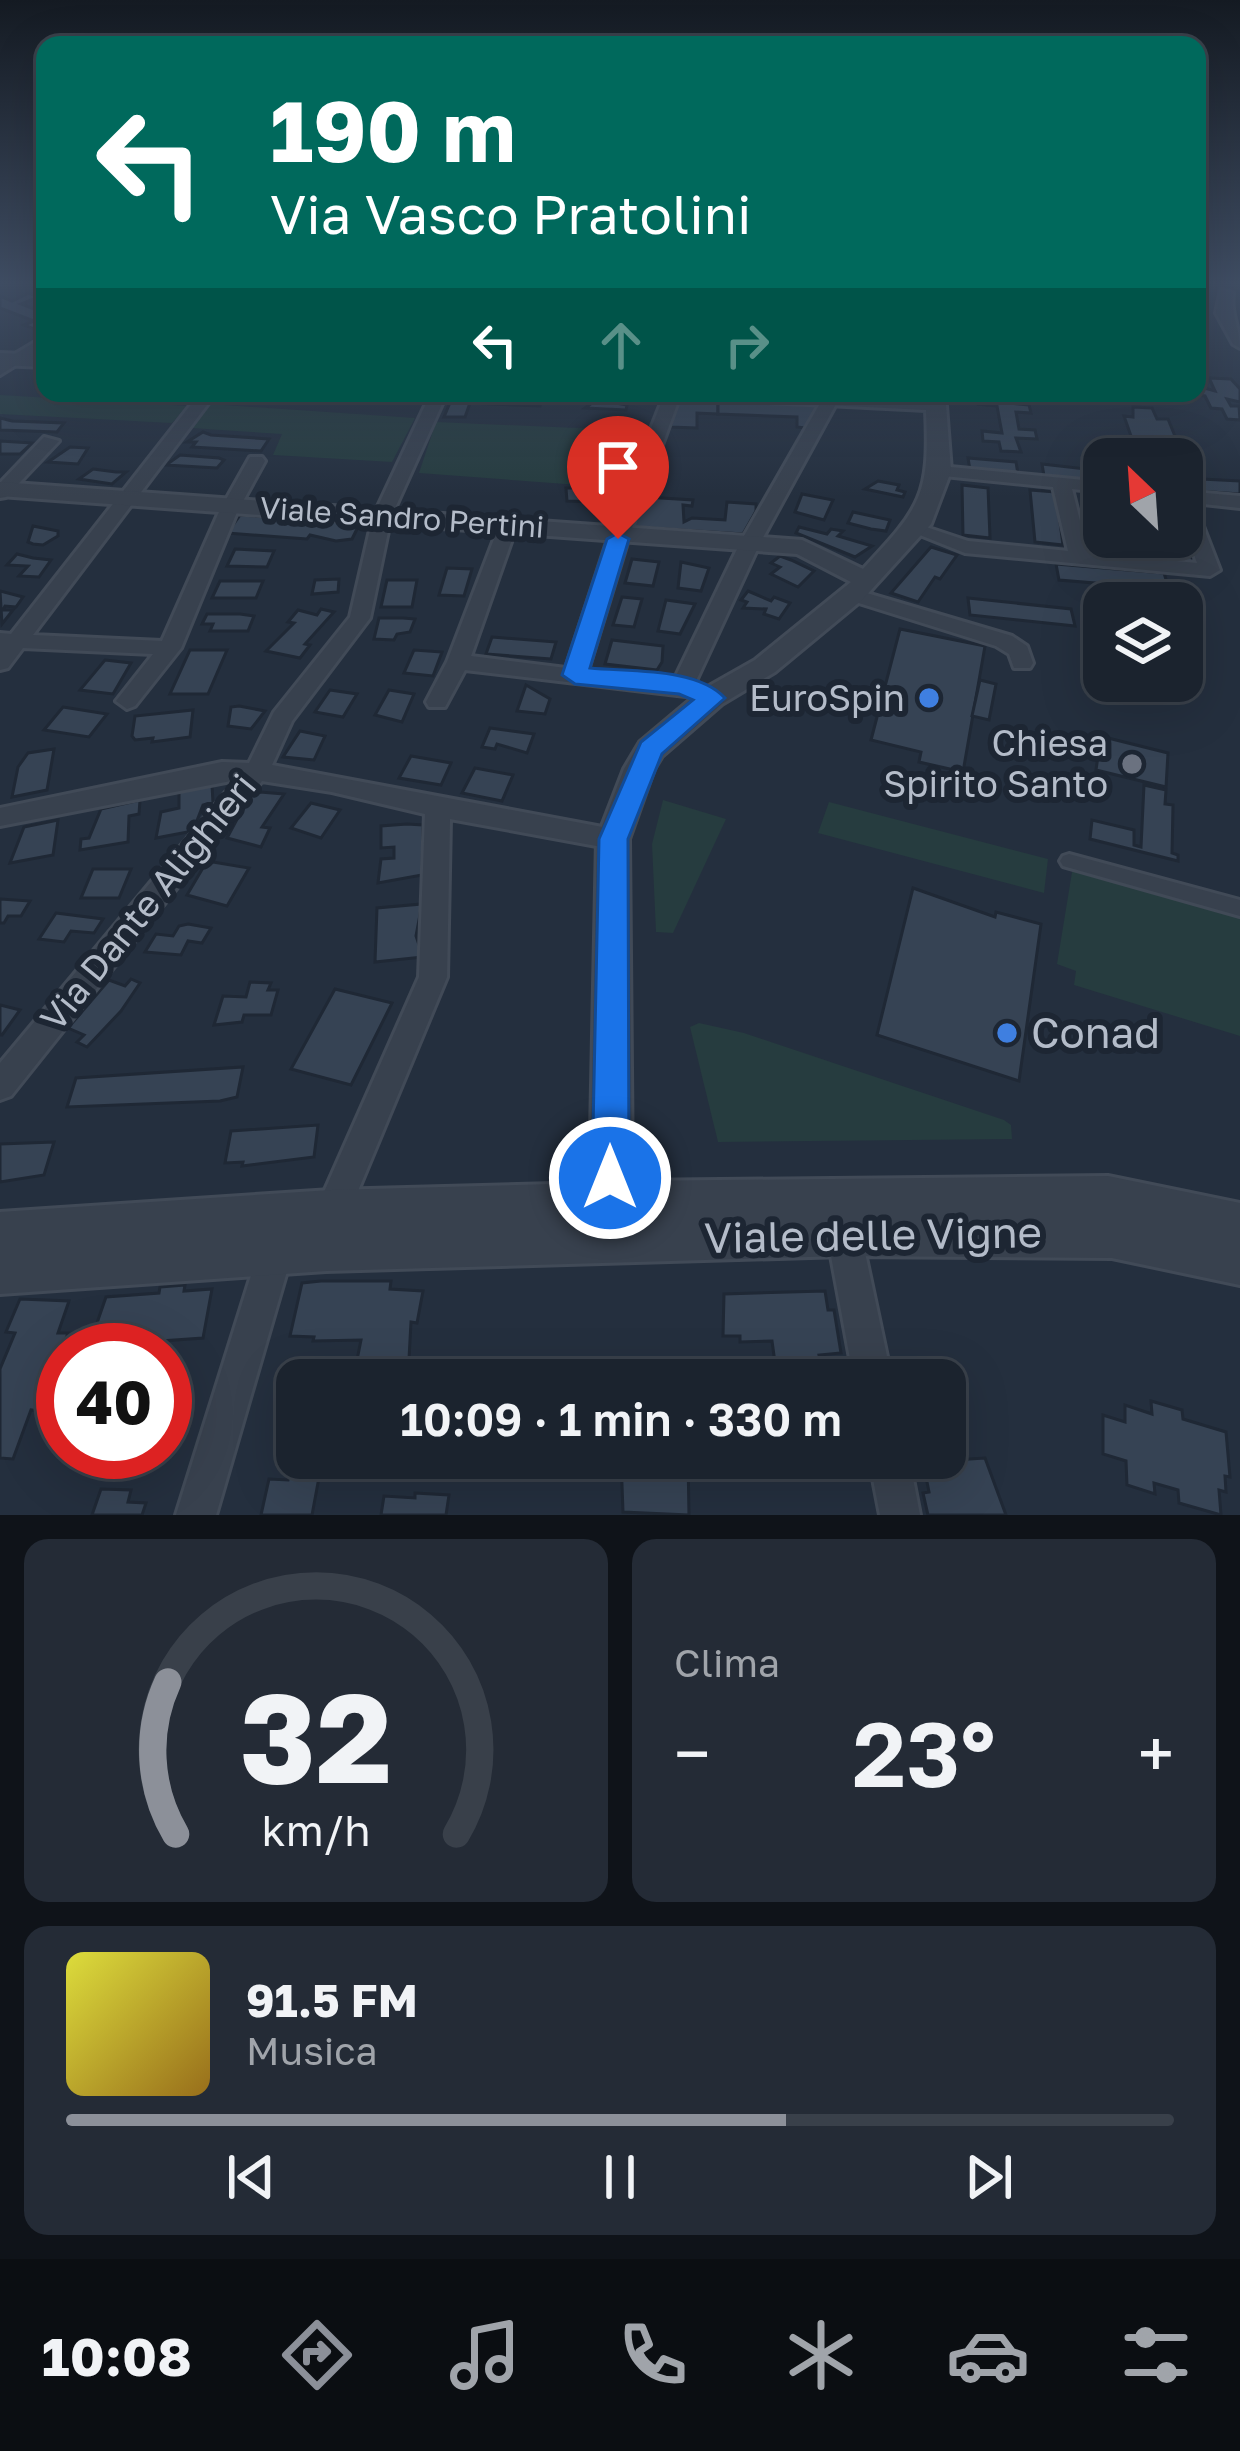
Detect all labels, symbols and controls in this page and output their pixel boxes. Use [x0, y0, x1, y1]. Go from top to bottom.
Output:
text: 190 m [270, 80, 516, 180]
icon: left [72, 84, 228, 240]
text: Via Vasco Pratolini [270, 181, 751, 246]
icon: left [462, 312, 528, 378]
icon: ahead [588, 312, 654, 378]
icon: right [714, 312, 780, 378]
pin [567, 416, 669, 539]
icon: arrive [585, 434, 651, 500]
north arrow [1083, 438, 1203, 558]
map controls [1083, 438, 1203, 702]
street label: Viale Sandro Pertini [259, 489, 545, 545]
button: layers [1083, 582, 1203, 702]
place label: EuroSpin [749, 676, 905, 719]
marker: EuroSpin [916, 685, 942, 711]
place label: Chiesa Spirito Santo [883, 721, 1108, 805]
marker: Chiesa Spirito Santo [1119, 751, 1145, 777]
street label: Via Dante Alighieri [31, 765, 264, 1039]
place label: Conad [1031, 1007, 1160, 1057]
marker: Conad [994, 1020, 1020, 1046]
position arrow [547, 1115, 673, 1241]
street label: Viale delle Vigne [704, 1206, 1042, 1262]
speed limit sign: 40 [36, 1323, 192, 1479]
text: 10:09 · 1 min · 330 m [400, 1392, 842, 1446]
text: Clima [674, 1639, 780, 1686]
text: 32 [240, 1661, 392, 1810]
text: 23° [852, 1699, 996, 1807]
text: − [674, 1713, 710, 1793]
text: + [1138, 1713, 1174, 1793]
text: km/h [261, 1803, 371, 1854]
text: 91.5 FM [246, 1973, 418, 2027]
text: Musica [246, 2027, 378, 2074]
icon: previous [218, 2144, 284, 2210]
icon: pause [587, 2144, 653, 2210]
icon: next [956, 2144, 1022, 2210]
icon: directions [275, 2313, 359, 2397]
icon: music [443, 2313, 527, 2397]
icon: phone [611, 2313, 695, 2397]
icon: climate [779, 2313, 863, 2397]
icon: car [946, 2313, 1030, 2397]
icon: filters [1114, 2313, 1198, 2397]
text: 10:08 [42, 2323, 192, 2388]

